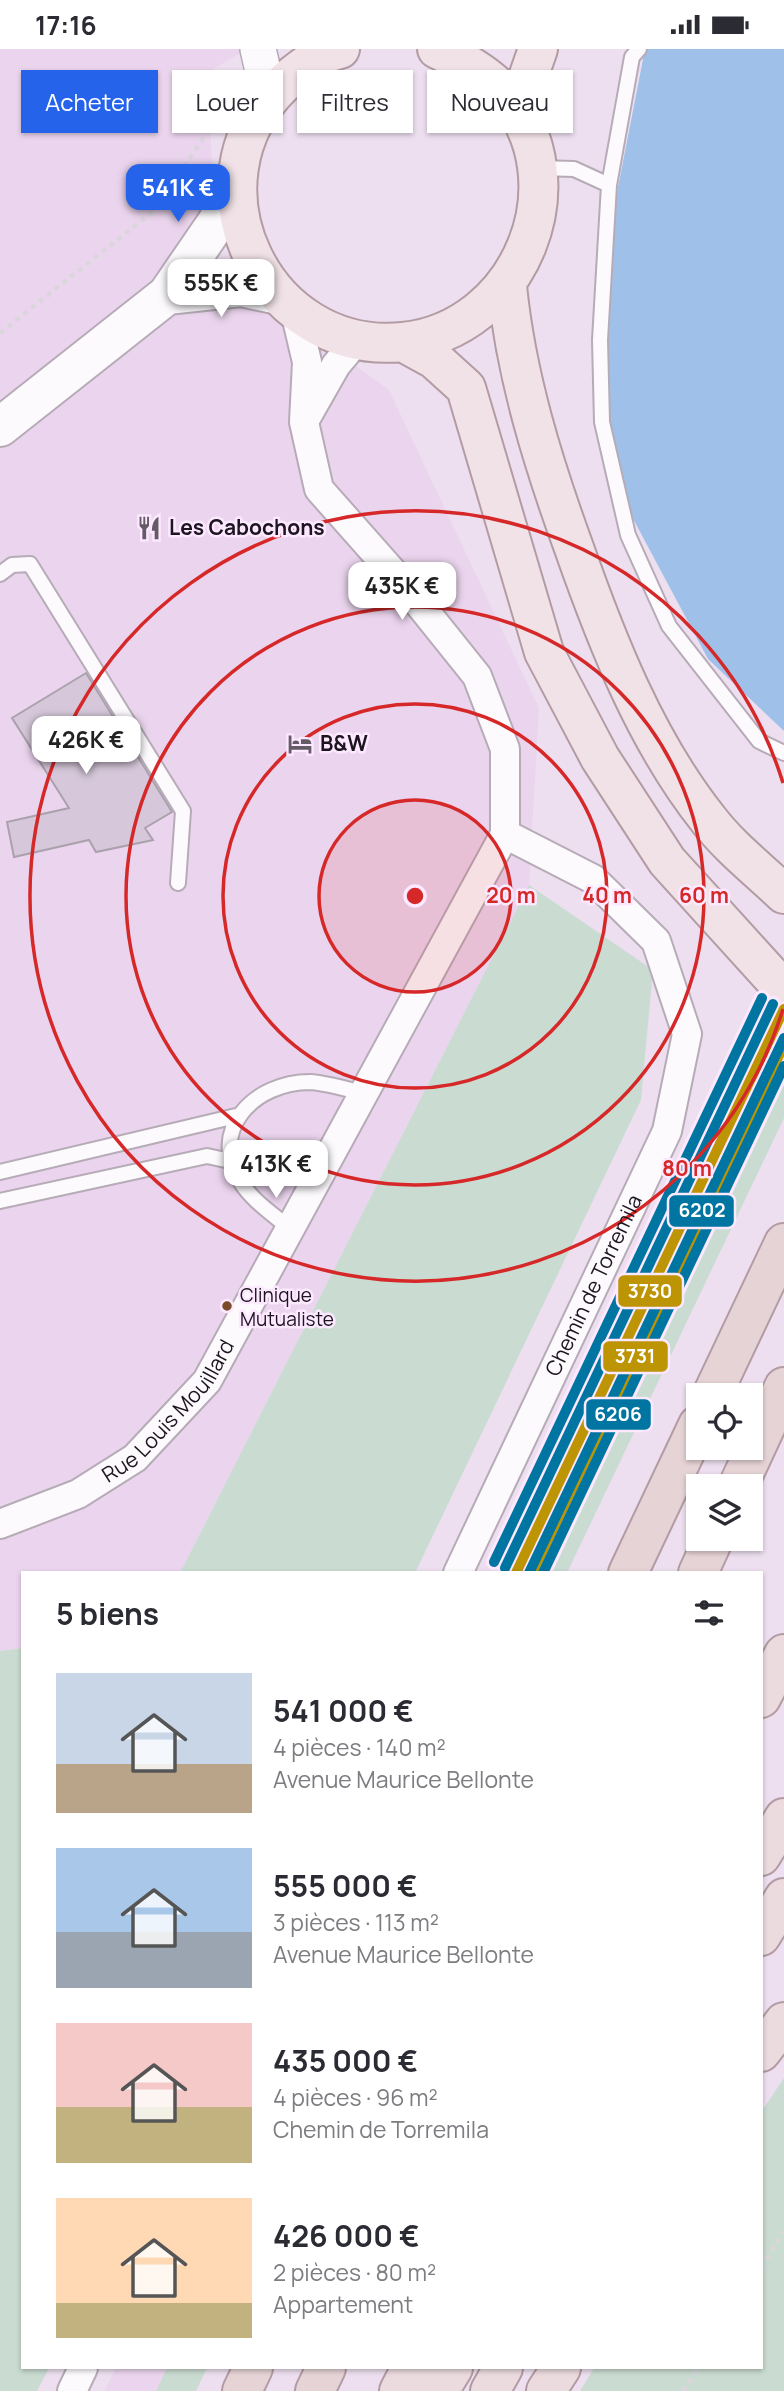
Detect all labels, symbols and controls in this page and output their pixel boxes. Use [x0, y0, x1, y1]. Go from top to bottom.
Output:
text: 17:16 [35, 7, 97, 43]
chip: Acheter [21, 70, 158, 133]
chip: Louer [172, 70, 283, 133]
chip: Filtres [297, 70, 413, 133]
chip: Nouveau [427, 70, 573, 133]
pin: 541K € [121, 165, 235, 224]
text: 541K € [142, 171, 214, 203]
pin: 555K € [164, 259, 278, 319]
text: 555K € [183, 266, 259, 298]
place label: Les Cabochons [169, 513, 325, 541]
restaurant icon: Les Cabochons [135, 514, 163, 542]
pin: 435K € [345, 563, 459, 622]
text: 435K € [364, 569, 440, 601]
pin: 426K € [29, 717, 143, 776]
text: 426K € [48, 723, 124, 755]
place label: B&W [320, 729, 368, 757]
hotel icon: B&W [286, 730, 314, 758]
text: 20 m [486, 881, 536, 909]
text: 40 m [582, 881, 632, 909]
text: 60 m [679, 881, 729, 909]
centre of rings [403, 884, 427, 908]
pin: 413K € [219, 1141, 333, 1200]
text: 413K € [240, 1147, 312, 1179]
text: 80 m [662, 1154, 712, 1182]
street label: Chemin de Torremila [538, 1190, 648, 1380]
line badge: 6202 [668, 1194, 735, 1228]
text: 6202 [679, 1197, 725, 1223]
line badge: 3730 [617, 1274, 683, 1308]
text: 3730 [628, 1278, 672, 1304]
place label: Clinique Mutualiste [240, 1282, 334, 1332]
marker: Clinique Mutualiste [220, 1299, 234, 1313]
street label: Rue Louis Mouillard [96, 1334, 240, 1488]
line badge: 3731 [602, 1340, 669, 1373]
text: 3731 [615, 1343, 655, 1369]
map controls [686, 1383, 763, 1551]
button: locate [686, 1383, 763, 1460]
line badge: 6206 [585, 1398, 652, 1431]
text: 6206 [594, 1401, 642, 1427]
button: layers [686, 1474, 763, 1551]
text: 5 biens [56, 1593, 159, 1634]
icon: filters [690, 1594, 728, 1632]
text: 541 000 € [273, 1690, 414, 1731]
icon: home [112, 1701, 196, 1785]
text: 4 pièces · 140 m² [273, 1731, 446, 1763]
text: Avenue Maurice Bellonte [273, 1763, 534, 1795]
text: 555 000 € [273, 1865, 417, 1906]
icon: home [112, 1876, 196, 1960]
text: 3 pièces · 113 m² [273, 1906, 439, 1938]
text: Avenue Maurice Bellonte [273, 1938, 534, 1970]
text: 435 000 € [273, 2040, 418, 2081]
icon: home [112, 2051, 196, 2135]
text: 4 pièces · 96 m² [273, 2081, 438, 2113]
text: Chemin de Torremila [273, 2113, 489, 2145]
text: 426 000 € [273, 2215, 419, 2256]
icon: home [112, 2226, 196, 2310]
text: 2 pièces · 80 m² [273, 2256, 436, 2288]
text: Appartement [273, 2288, 413, 2320]

